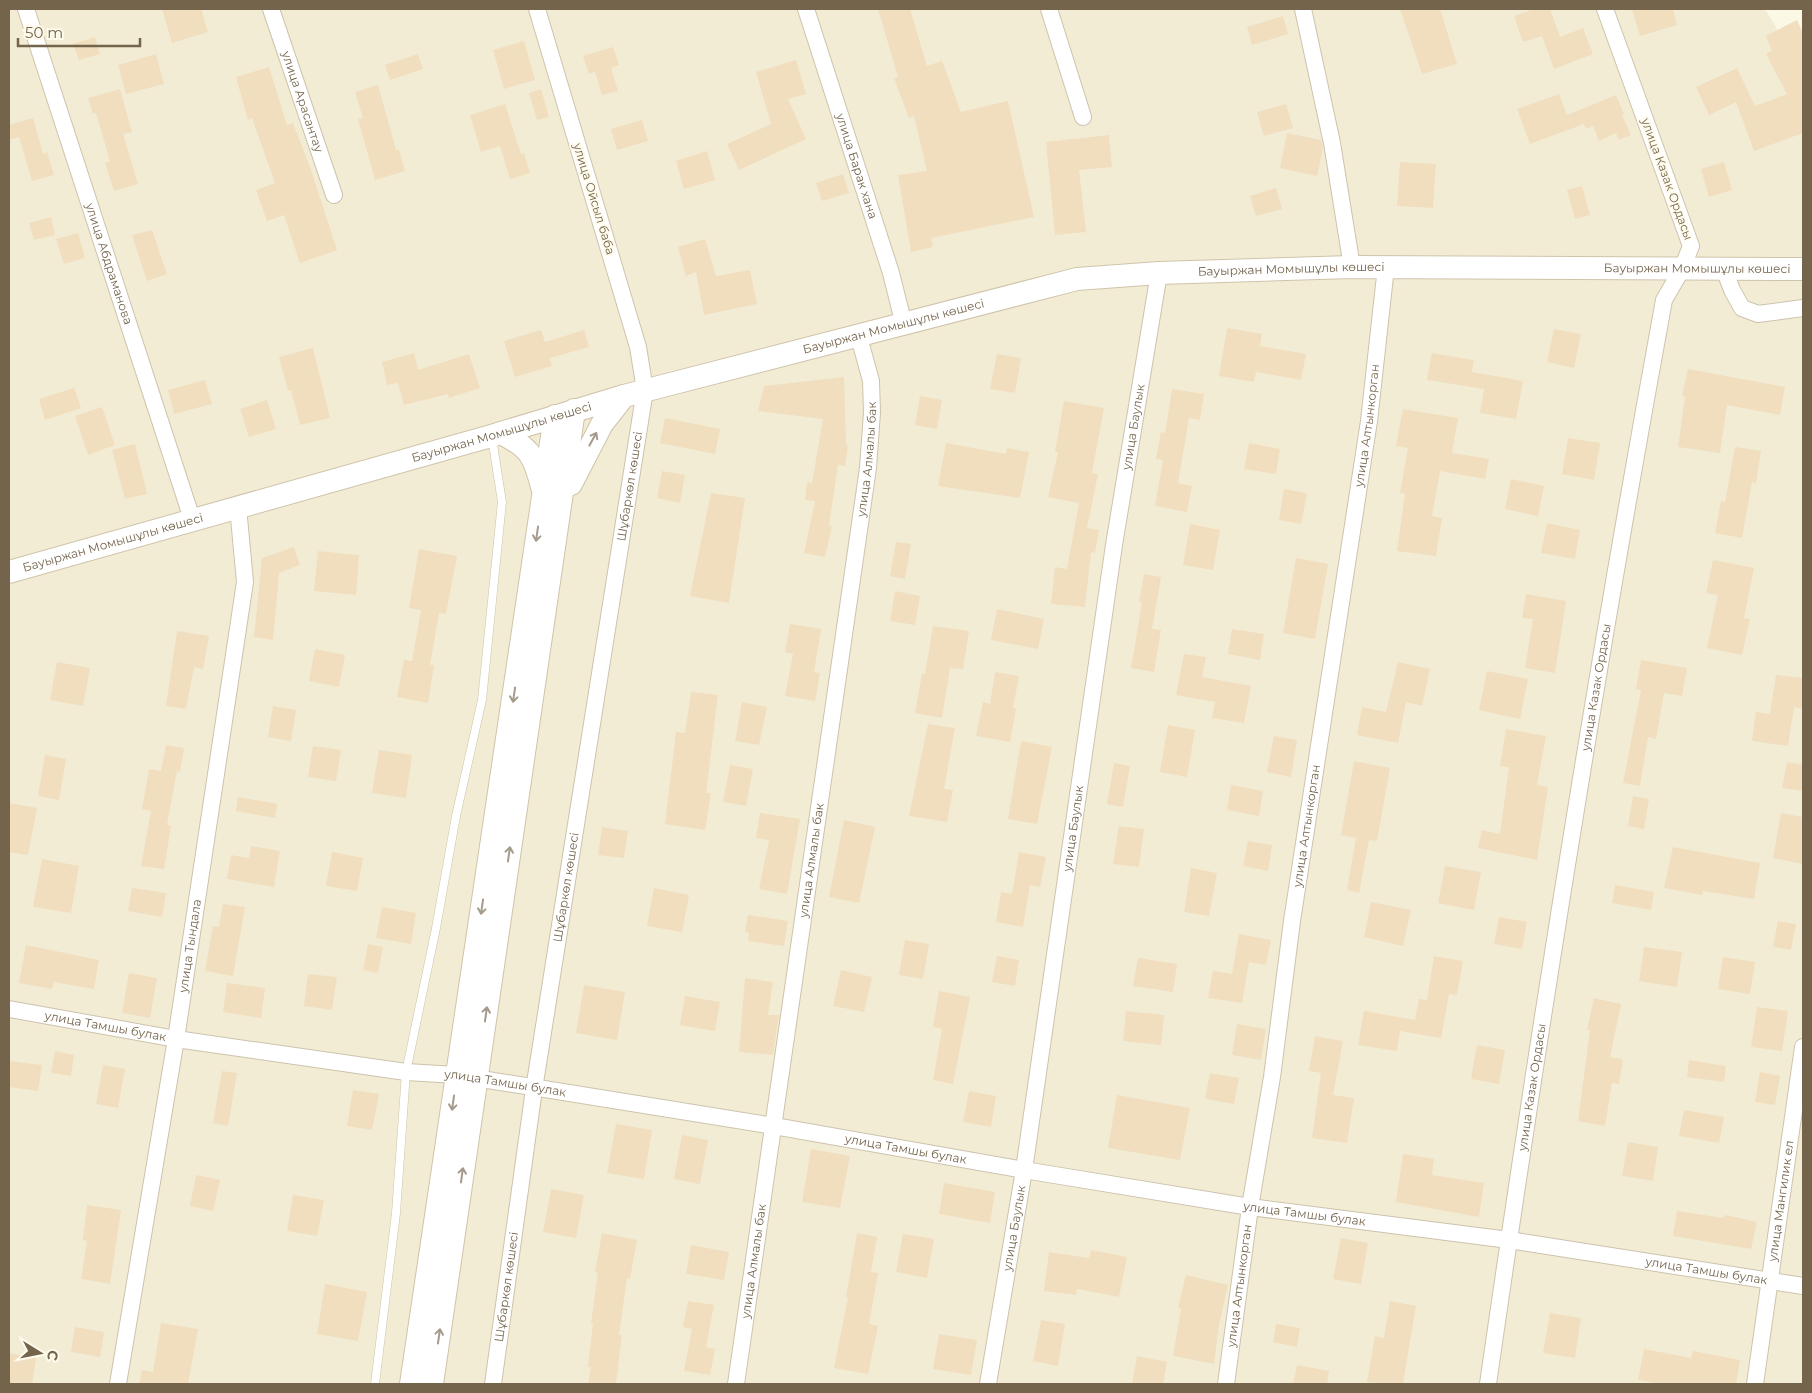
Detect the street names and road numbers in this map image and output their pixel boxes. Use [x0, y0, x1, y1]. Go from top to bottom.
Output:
street label: улица Арасантау [278, 48, 327, 155]
street label: улица Барак хана [833, 110, 881, 221]
street label: улица Казак Ордасы [1638, 115, 1697, 242]
street label: улица Ойсыл баба [570, 140, 619, 256]
street label: улица Абдраманова [82, 200, 136, 326]
street label: Бауыржан Момышұлы көшесі [1198, 259, 1385, 279]
street label: Бауыржан Момышұлы көшесі [1604, 260, 1791, 276]
street label: Бауыржан Момышұлы көшесі [801, 295, 986, 357]
street label: улица Алтынкорган [1351, 363, 1382, 489]
street label: улица Баулык [1118, 383, 1148, 472]
street label: Бауыржан Момышұлы көшесі [410, 398, 593, 465]
street label: улица Алмалы бак [853, 402, 879, 519]
street label: Шұбаркөл көшесі [613, 430, 645, 542]
street label: Бауыржан Момышұлы көшесі [21, 510, 205, 575]
street label: улица Казак Ордасы [1577, 622, 1614, 753]
street label: улица Алтынкорган [1289, 763, 1323, 889]
street label: улица Баулык [1059, 784, 1086, 873]
street label: улица Алмалы бак [795, 802, 827, 920]
street label: Шұбаркөл көшесі [549, 831, 582, 943]
street label: улица Тындала [175, 898, 204, 995]
street label: улица Тамшы булак [43, 1007, 168, 1044]
street label: улица Казак Ордасы [1514, 1022, 1549, 1153]
street label: улица Тамшы булак [443, 1066, 567, 1099]
street label: улица Тамшы булак [843, 1130, 968, 1167]
street label: улица Мангилик ел [1764, 1139, 1797, 1263]
street label: улица Баулык [999, 1184, 1028, 1273]
street label: улица Тамшы булак [1241, 1198, 1367, 1229]
street label: улица Алмалы бак [737, 1203, 769, 1321]
street label: улица Алтынкорган [1223, 1223, 1255, 1349]
street label: Шұбаркөл көшесі [491, 1231, 521, 1343]
street label: улица Тамшы булак [1643, 1253, 1769, 1287]

